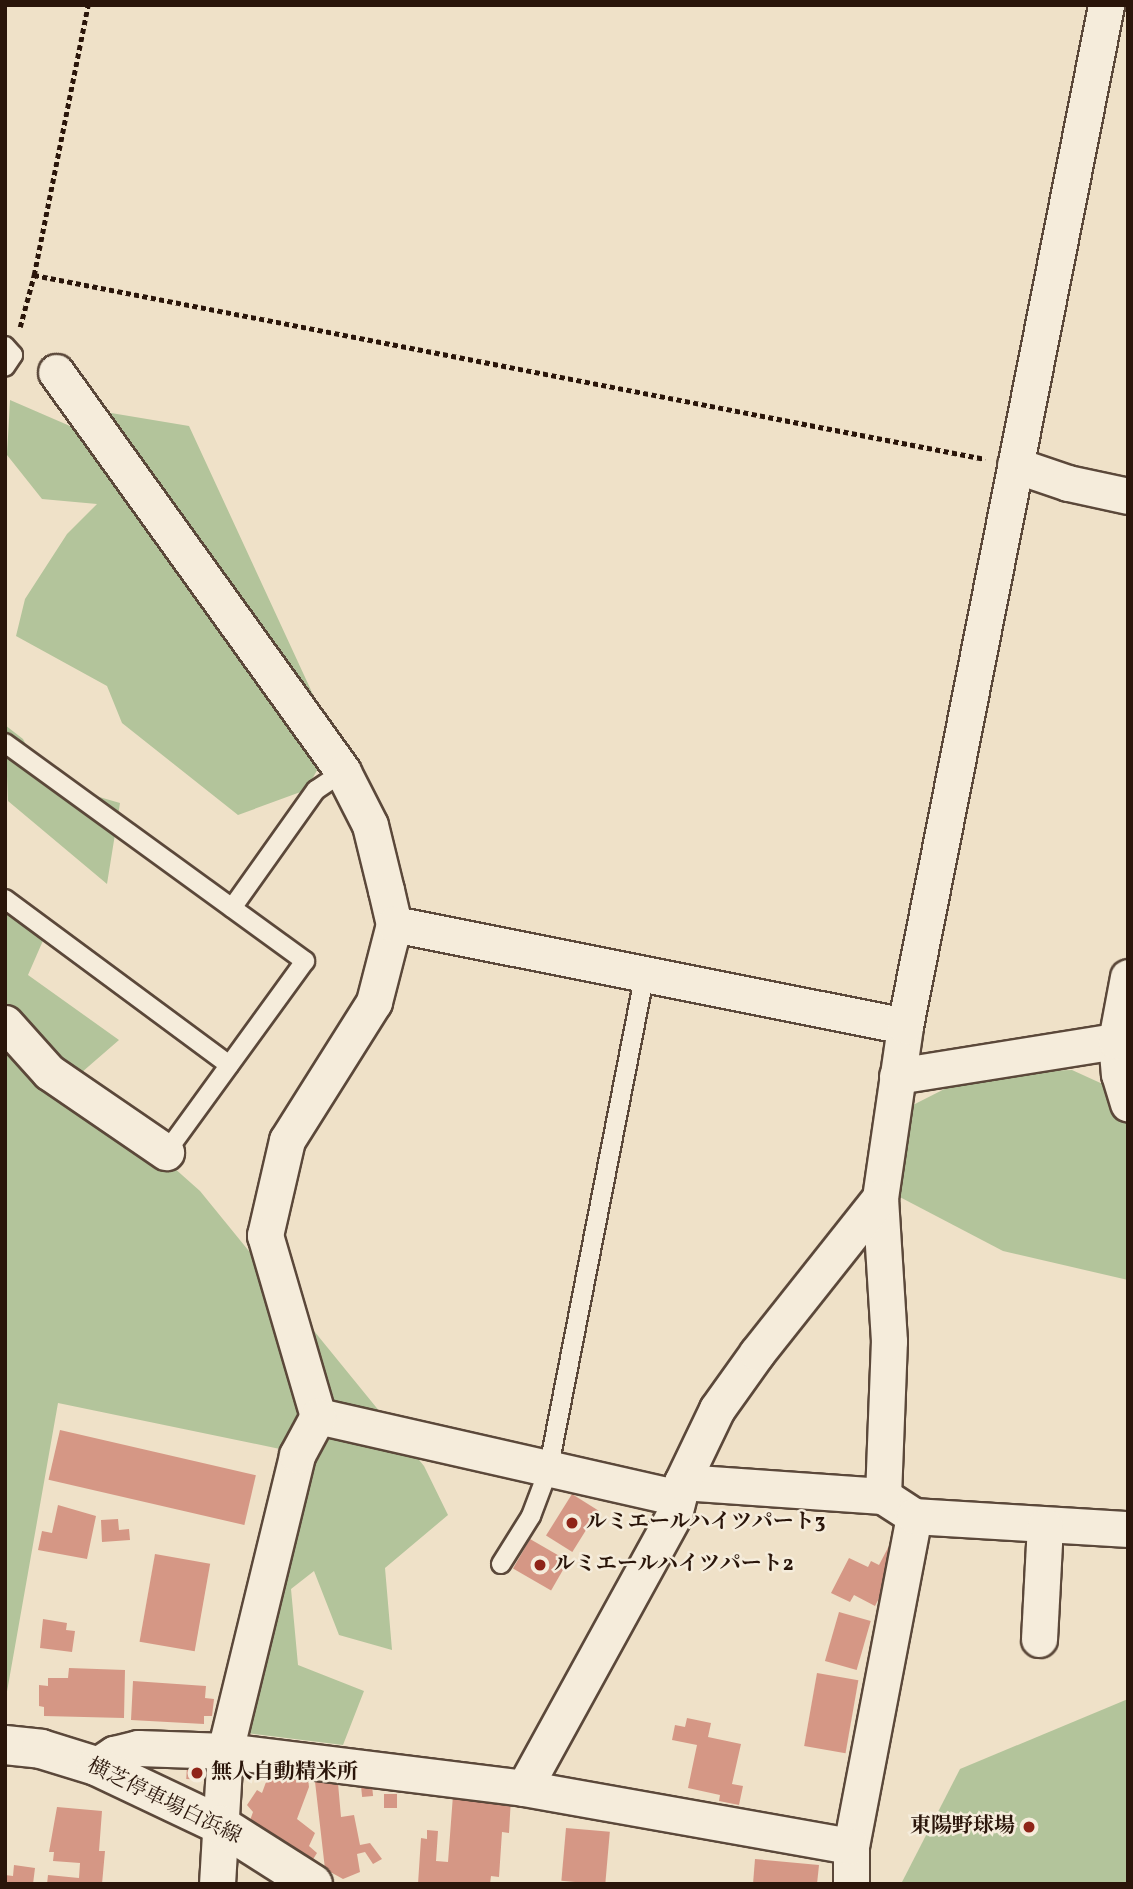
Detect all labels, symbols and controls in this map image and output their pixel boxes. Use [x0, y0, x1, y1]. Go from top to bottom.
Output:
place label: ルミエールハイツパート3 [586, 1510, 828, 1536]
marker: ルミエールハイツパート3 [564, 1515, 580, 1531]
place label: ルミエールハイツパート2 [554, 1552, 796, 1578]
marker: ルミエールハイツパート2 [532, 1557, 548, 1573]
street label: 横芝停車場白浜線 [83, 1754, 245, 1850]
place label: 無人自動精米所 [211, 1760, 358, 1786]
marker: 無人自動精米所 [189, 1765, 205, 1781]
place label: 東陽野球場 [910, 1814, 1015, 1840]
marker: 東陽野球場 [1021, 1819, 1037, 1835]

